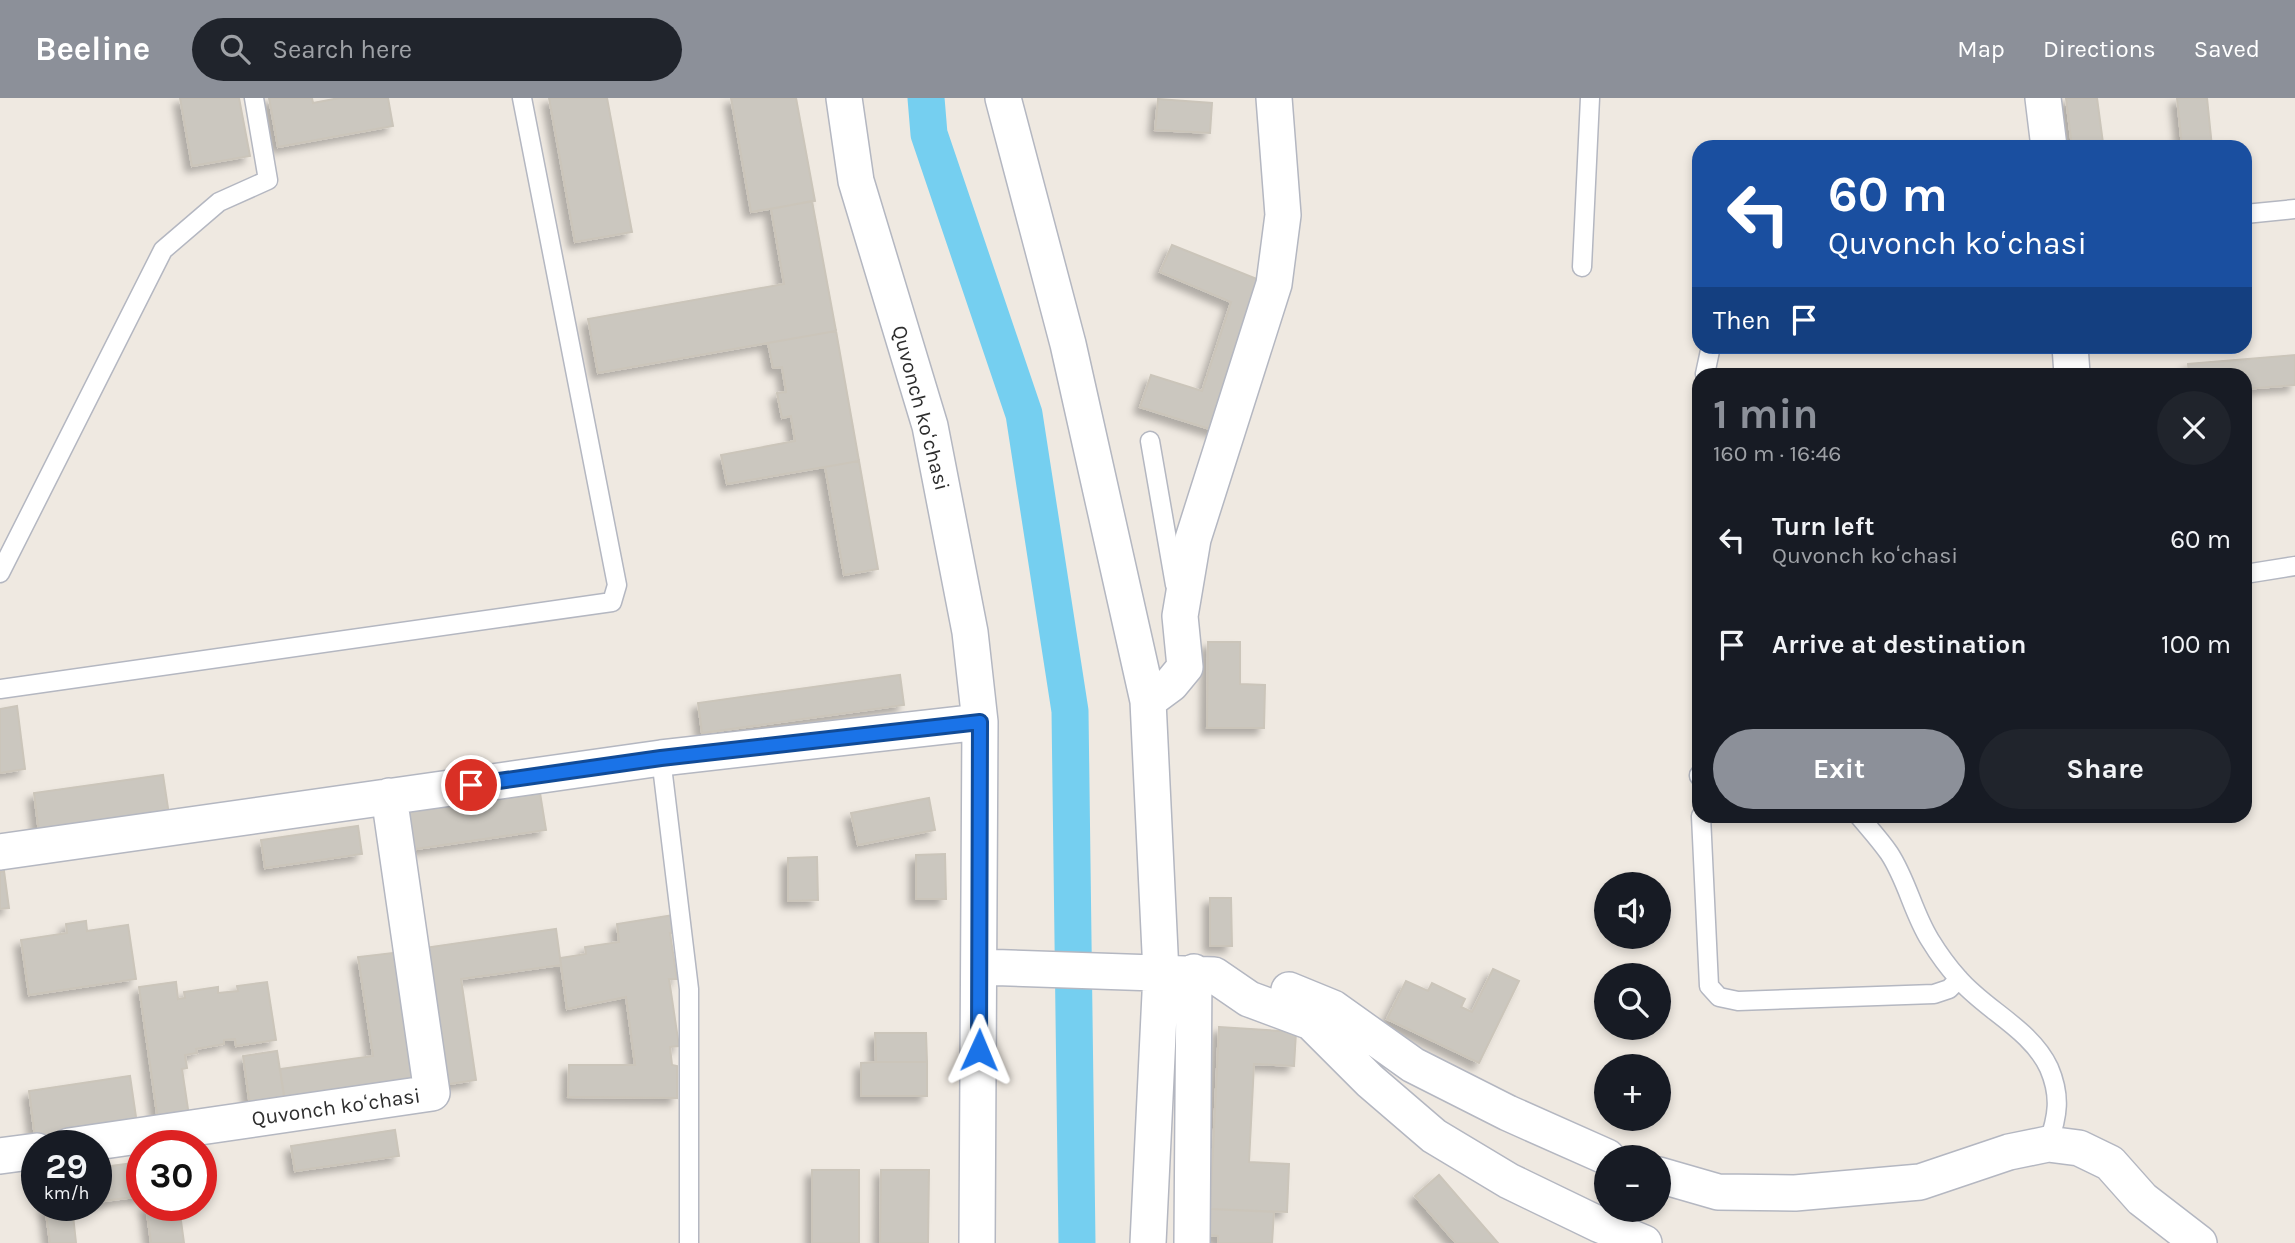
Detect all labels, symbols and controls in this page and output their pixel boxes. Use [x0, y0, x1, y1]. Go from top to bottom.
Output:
search box [192, 18, 682, 81]
text: Beeline [35, 30, 150, 68]
icon: search [216, 30, 254, 68]
text: Search here [272, 34, 412, 65]
text: Map [1957, 35, 2005, 63]
text: Directions [2043, 35, 2156, 63]
text: Saved [2194, 35, 2260, 63]
text: 60 m [1828, 166, 1948, 223]
icon: left [1713, 168, 1804, 259]
text: Quvonch koʻchasi [1828, 225, 2087, 262]
icon: arrive [1785, 301, 1823, 339]
text: Then [1713, 305, 1771, 336]
street label: Quvonch koʻchasi [887, 323, 955, 493]
text: 1 min [1713, 389, 1818, 439]
button: close [2157, 391, 2231, 465]
text: 160 m · 16:46 [1713, 440, 1842, 467]
text: Turn left [1772, 511, 1874, 542]
icon: left [1713, 521, 1751, 559]
text: 60 m [2170, 524, 2231, 555]
text: Quvonch koʻchasi [1772, 542, 1958, 569]
icon: arrive [1713, 626, 1751, 664]
text: Arrive at destination [1772, 629, 2026, 660]
text: 100 m [2161, 629, 2231, 660]
button: Exit [1713, 729, 1965, 809]
button: Share [1979, 729, 2231, 809]
pin [441, 755, 501, 815]
icon: arrive [452, 766, 490, 804]
map controls [1594, 872, 1671, 1222]
button: sound [1594, 872, 1671, 949]
button: search [1594, 963, 1671, 1040]
position arrow [942, 1013, 1016, 1087]
button: + [1594, 1054, 1671, 1131]
street label: Quvonch koʻchasi [250, 1083, 422, 1131]
speed limit sign: 30 [126, 1130, 217, 1221]
button: − [1594, 1145, 1671, 1222]
text: 29 [45, 1146, 88, 1187]
text: km/h [44, 1182, 89, 1204]

